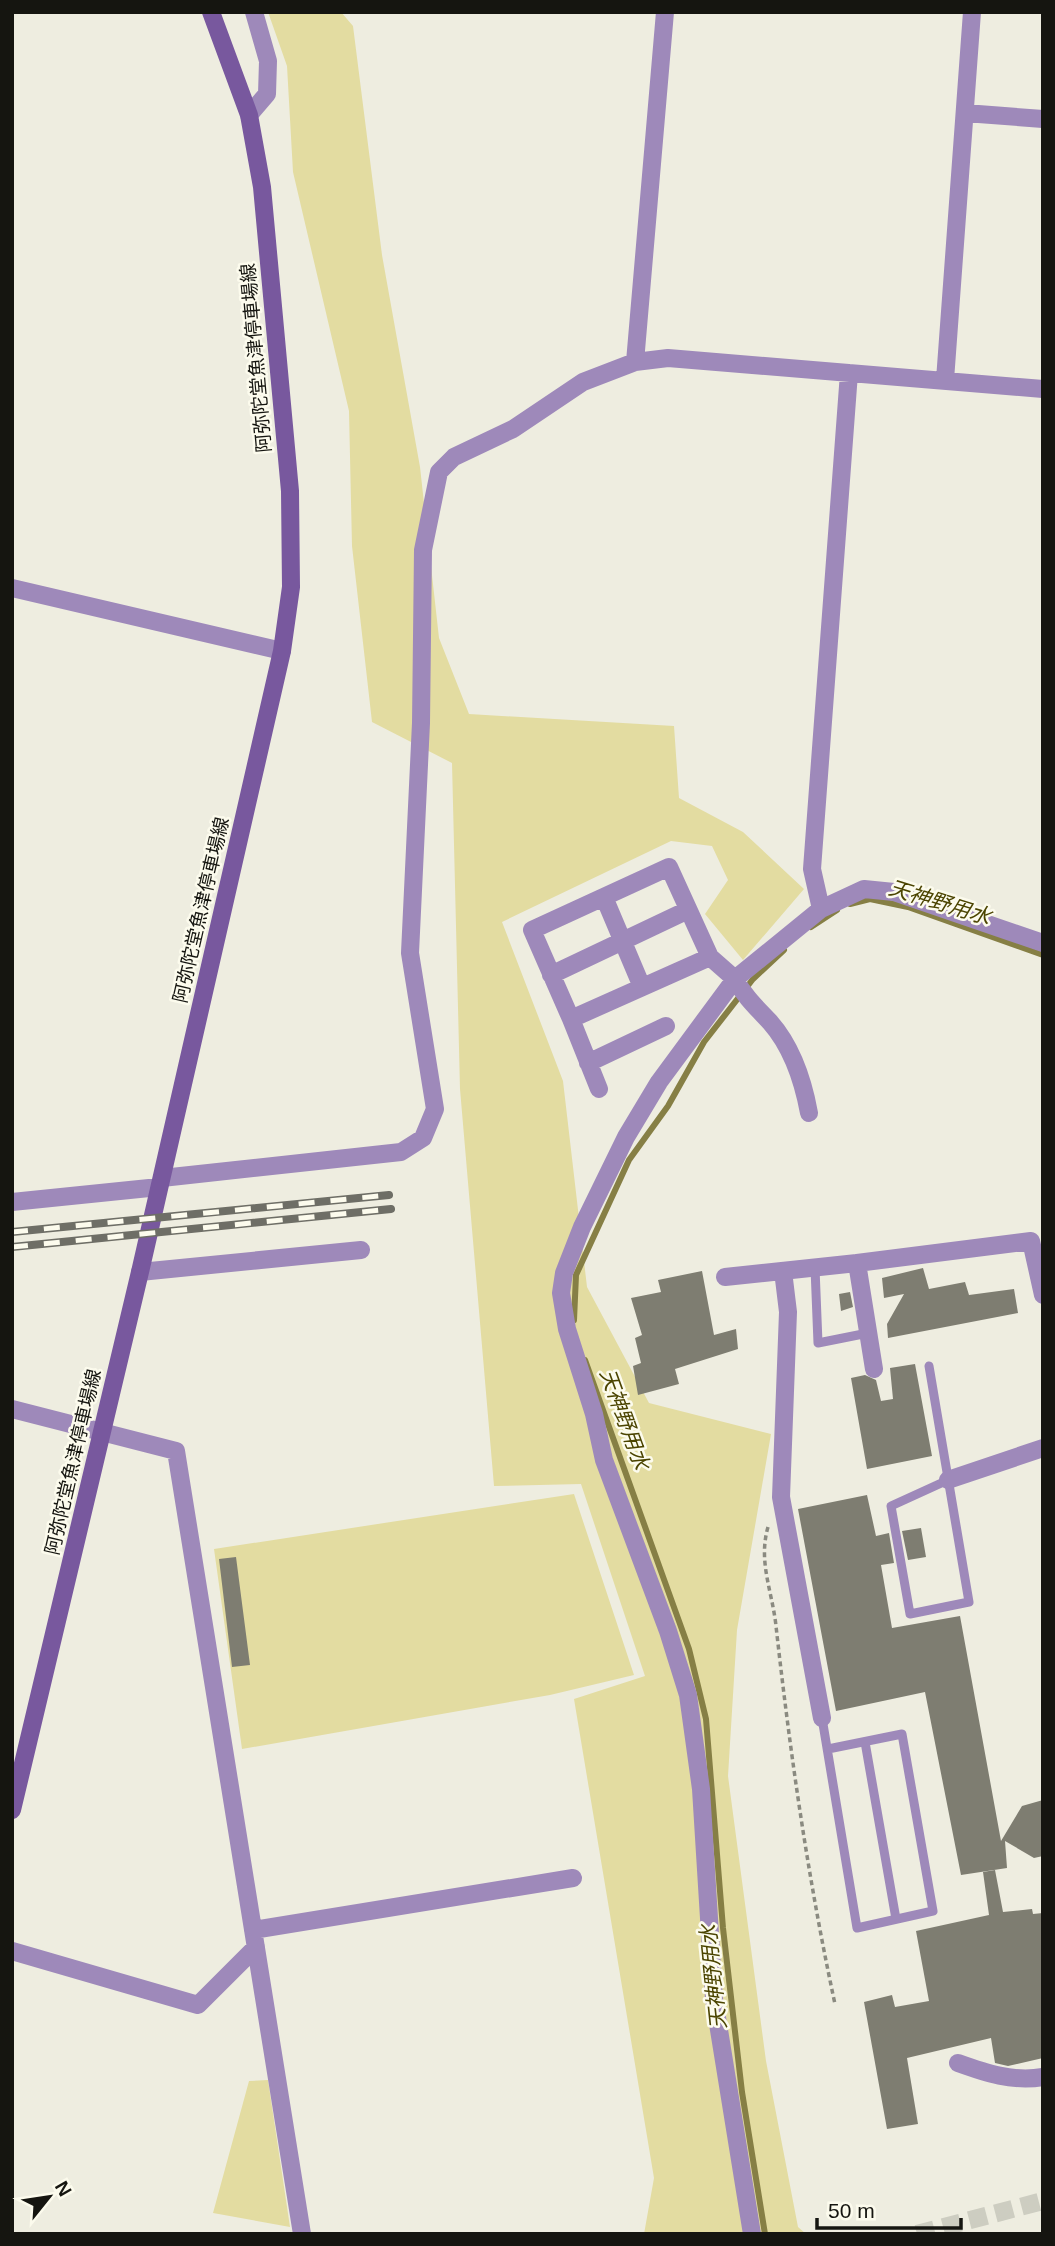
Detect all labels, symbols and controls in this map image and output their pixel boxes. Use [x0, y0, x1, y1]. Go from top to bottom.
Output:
street label: 阿弥陀堂魚津停車場線 [237, 262, 275, 454]
street label: 阿弥陀堂魚津停車場線 [169, 815, 233, 1005]
water label: 天神野用水 [886, 876, 995, 929]
water label: 天神野用水 [596, 1366, 654, 1474]
street label: 阿弥陀堂魚津停車場線 [41, 1367, 105, 1557]
water label: 天神野用水 [696, 1922, 730, 2030]
north arrow [14, 2162, 84, 2232]
text: N [51, 2178, 76, 2200]
scale bar [817, 2186, 960, 2230]
text: 50 m [828, 2199, 875, 2222]

